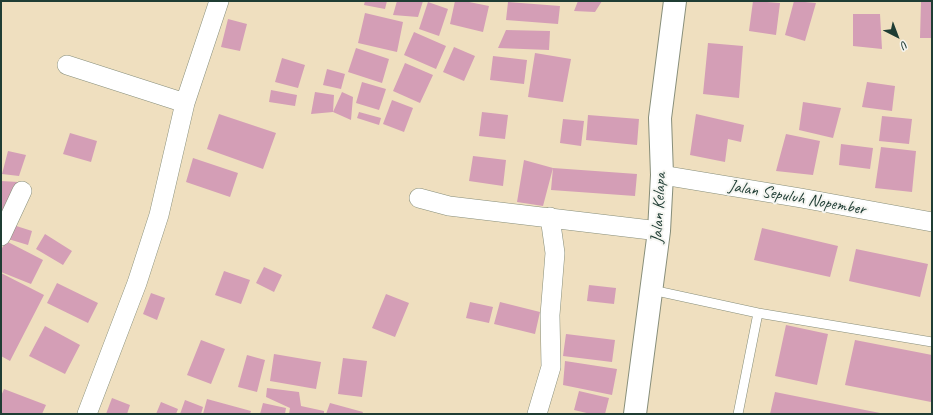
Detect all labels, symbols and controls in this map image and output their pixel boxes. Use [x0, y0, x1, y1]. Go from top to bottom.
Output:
north arrow [877, 16, 917, 56]
text: U [898, 38, 912, 52]
street label: Jalan Kelapa [647, 172, 671, 244]
street label: Jalan Sepuluh Nopember [727, 176, 867, 220]

